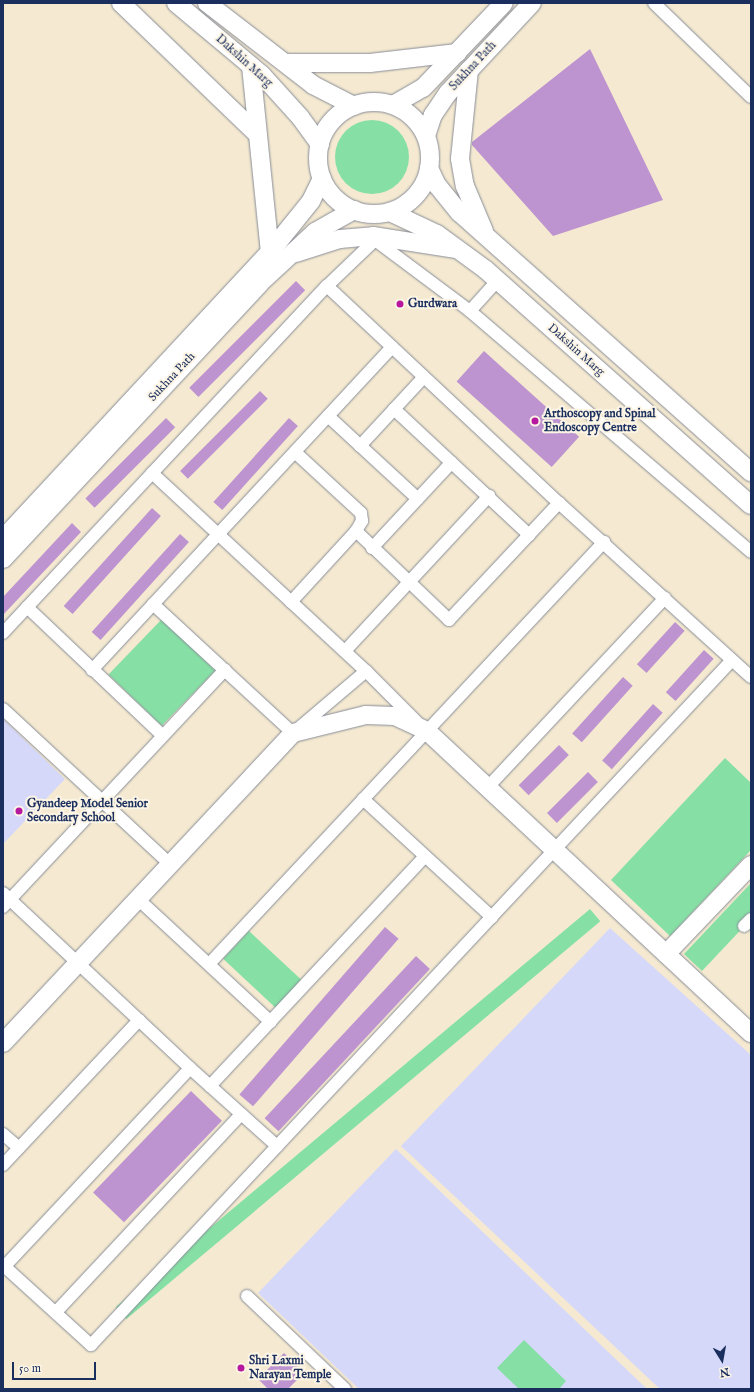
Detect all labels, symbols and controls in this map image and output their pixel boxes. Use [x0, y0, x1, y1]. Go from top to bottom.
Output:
street label: Dakshin Marg [213, 32, 275, 90]
street label: Sukhna Path [447, 38, 499, 94]
place label: Gurdwara [408, 297, 457, 311]
marker: Gurdwara [395, 299, 405, 309]
street label: Dakshin Marg [545, 321, 607, 379]
street label: Sukhna Path [146, 349, 198, 405]
place label: Arthoscopy and Spinal Endoscopy Centre [544, 407, 655, 435]
marker: Arthoscopy and Spinal Endoscopy Centre [529, 415, 541, 427]
place label: Gyandeep Model Senior Secondary School [27, 797, 148, 825]
marker: Gyandeep Model Senior Secondary School [14, 806, 24, 816]
north arrow [702, 1340, 742, 1380]
scale bar [14, 1354, 98, 1380]
place label: Shri Laxmi Narayan Temple [249, 1354, 331, 1382]
text: 50 m [19, 1361, 41, 1376]
marker: Shri Laxmi Narayan Temple [236, 1363, 246, 1373]
text: N [718, 1364, 730, 1380]

